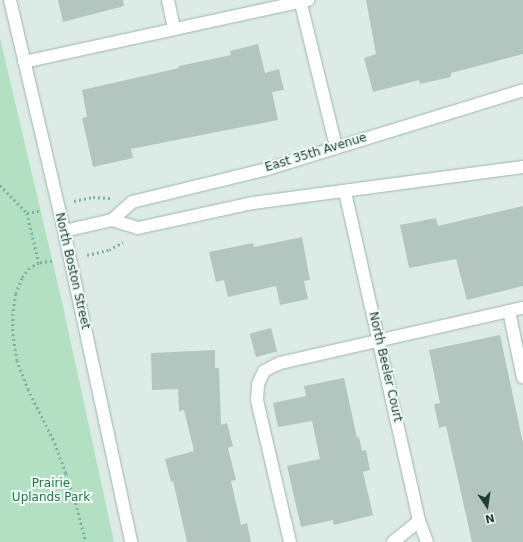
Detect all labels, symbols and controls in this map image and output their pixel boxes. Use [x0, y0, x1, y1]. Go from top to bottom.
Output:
street label: East 35th Avenue [263, 131, 369, 175]
street label: North Boston Street [52, 211, 92, 331]
street label: North Beeler Court [365, 310, 405, 424]
park label: Prairie Uplands Park [12, 477, 90, 505]
north arrow [467, 486, 507, 526]
text: N [484, 511, 496, 526]

